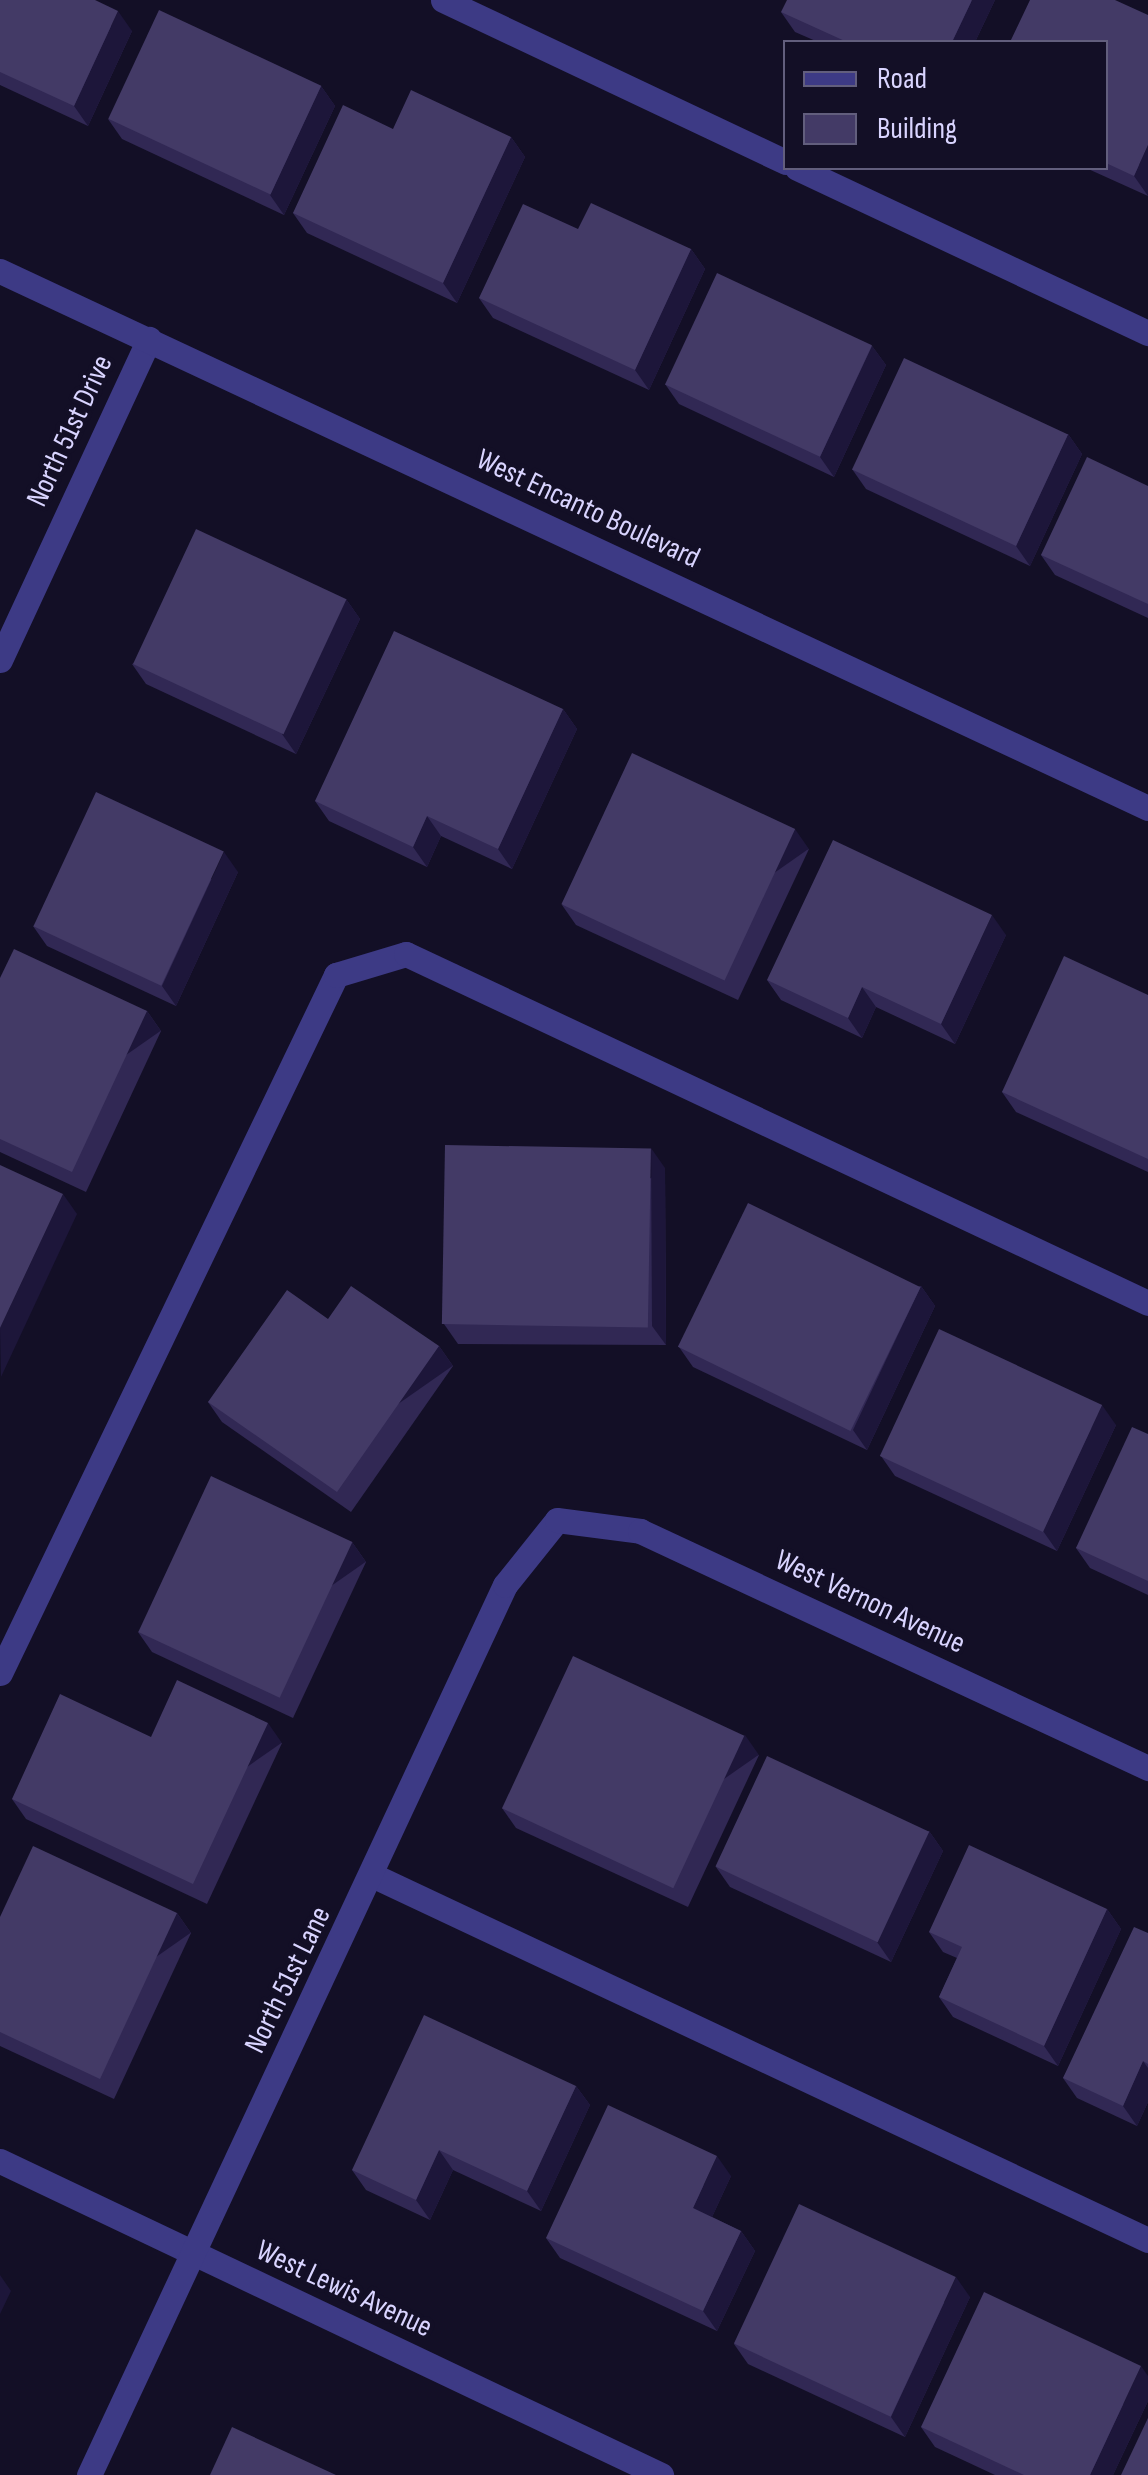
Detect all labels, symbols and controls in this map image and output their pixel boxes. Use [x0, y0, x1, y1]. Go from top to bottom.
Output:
legend [783, 40, 1108, 170]
text: Road [877, 61, 927, 97]
text: Building [877, 111, 957, 147]
street label: North 51st Drive [19, 349, 121, 513]
street label: West Encanto Boulevard [471, 441, 705, 577]
street label: West Vernon Avenue [769, 1542, 971, 1662]
street label: North 51st Lane [237, 1901, 339, 2059]
street label: West Lewis Avenue [250, 2233, 438, 2345]

